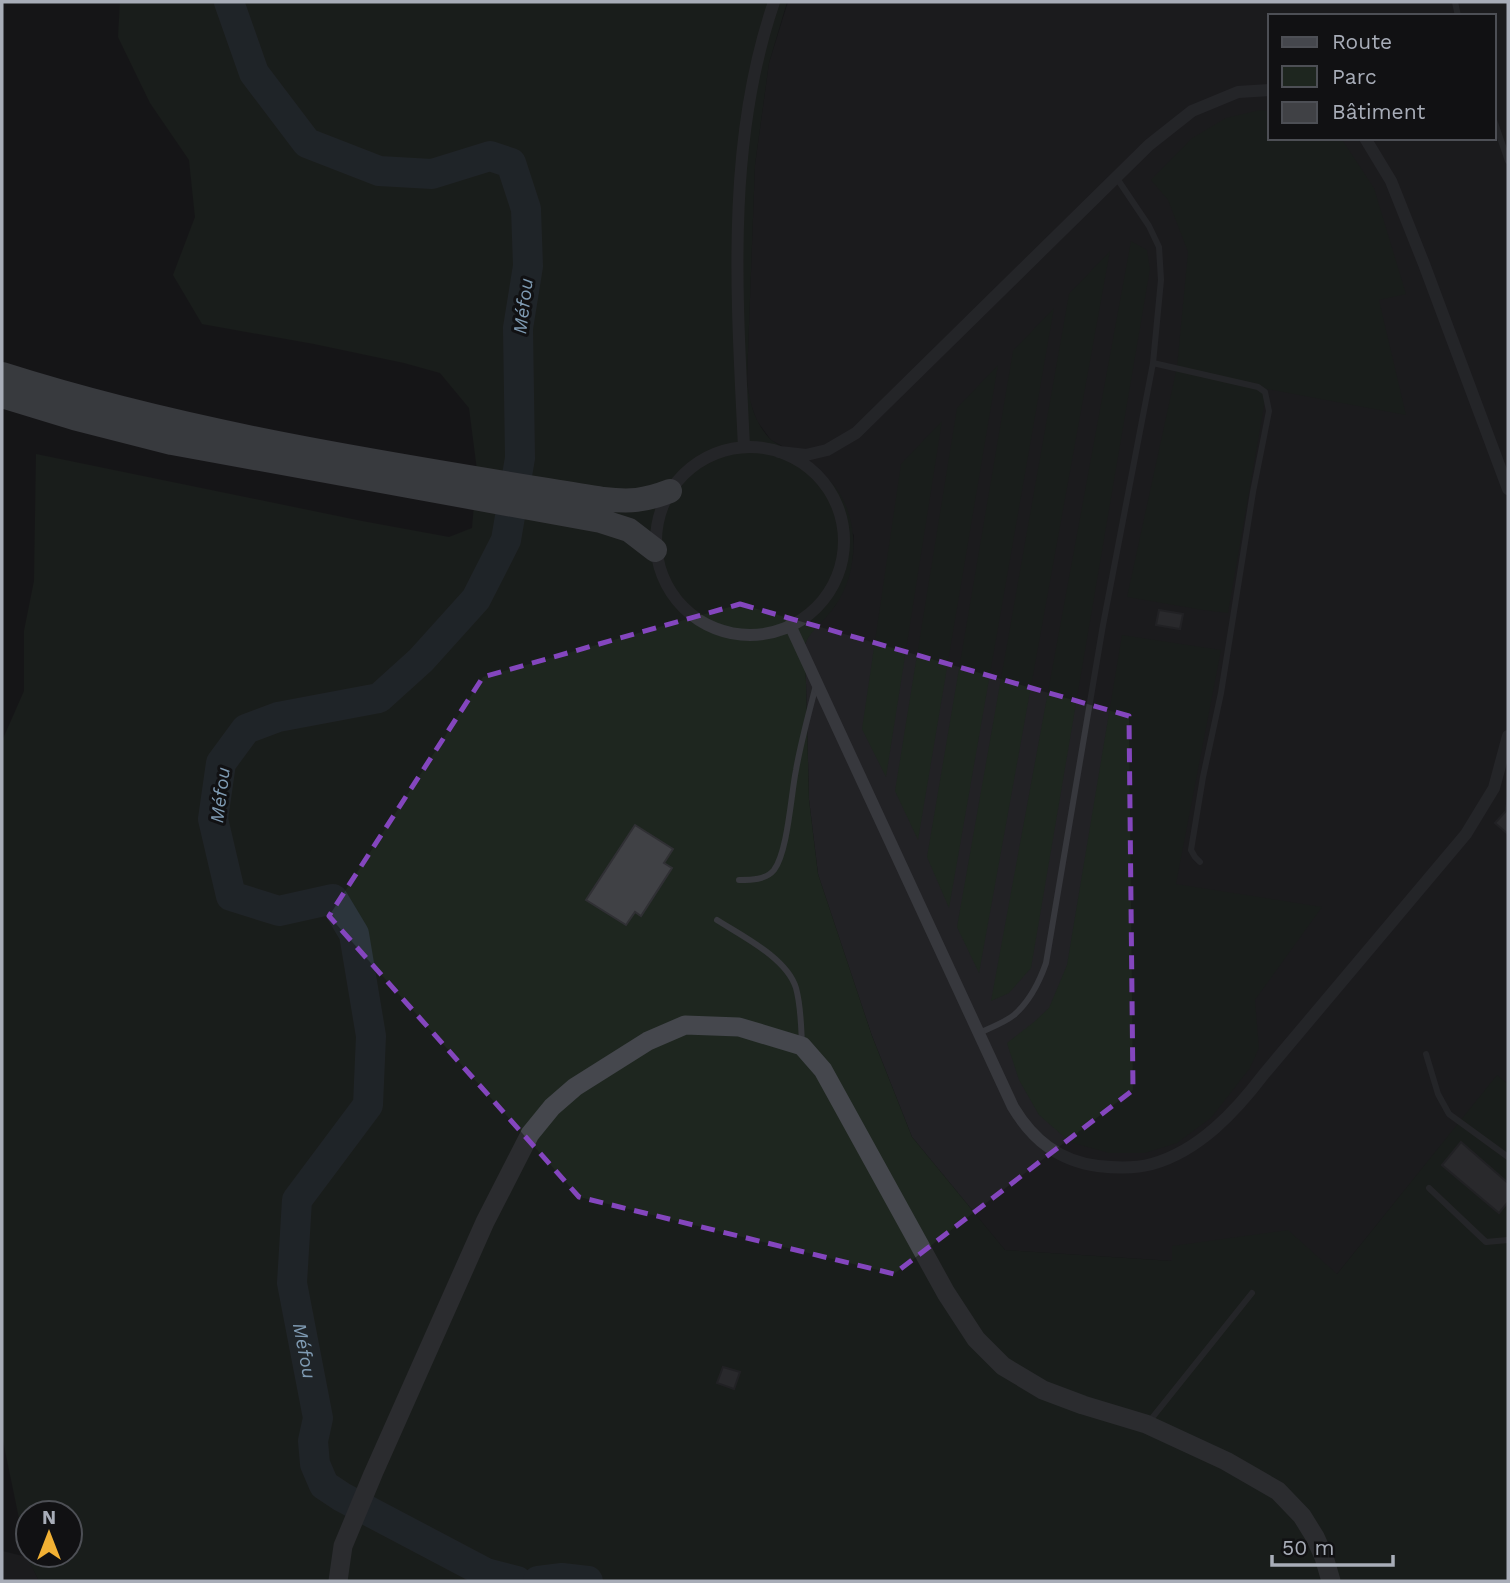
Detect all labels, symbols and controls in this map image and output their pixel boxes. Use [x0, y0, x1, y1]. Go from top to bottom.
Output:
legend [1268, 14, 1496, 140]
text: Route [1332, 29, 1392, 54]
text: Parc [1332, 64, 1377, 89]
text: Bâtiment [1332, 99, 1426, 124]
water label: Méfou [508, 277, 538, 335]
water label: Méfou [205, 766, 235, 824]
water label: Méfou [288, 1321, 322, 1380]
north arrow [14, 1499, 84, 1569]
text: N [42, 1506, 56, 1529]
scale bar [1272, 1524, 1393, 1568]
text: 50 m [1282, 1535, 1334, 1560]

